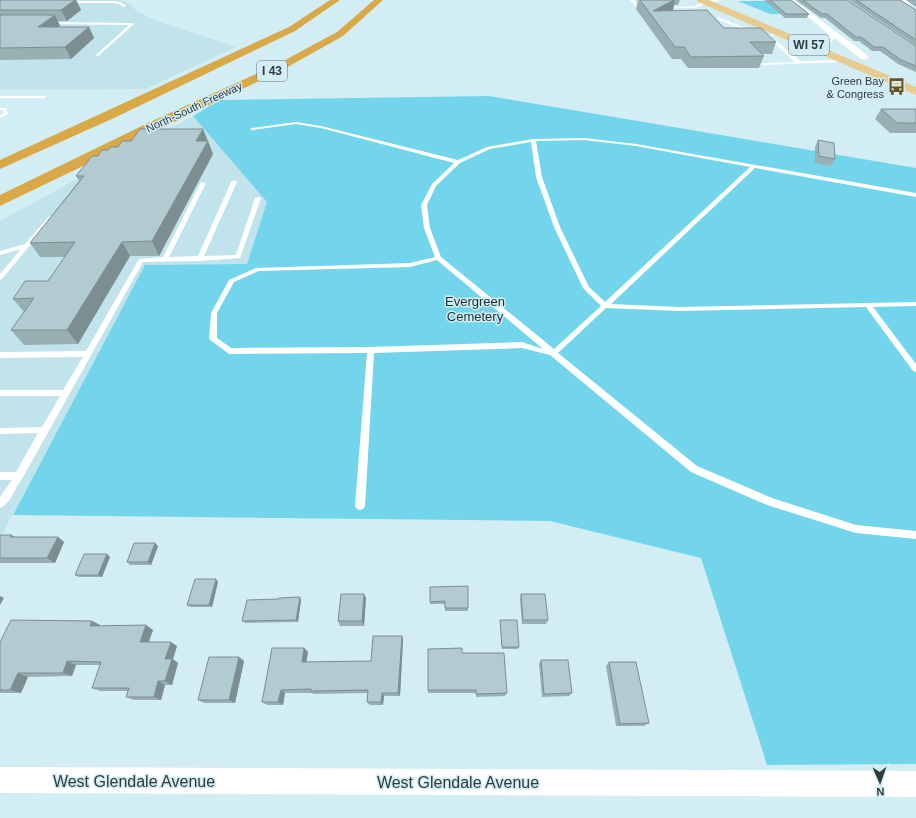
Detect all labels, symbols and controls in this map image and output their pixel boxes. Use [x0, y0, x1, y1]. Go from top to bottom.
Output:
road number: WI 57 [789, 35, 829, 55]
road number: I 43 [257, 61, 287, 81]
place label: Green Bay & Congress [827, 75, 884, 100]
bus stop icon: Green Bay & Congress [887, 77, 907, 97]
street label: North-South Freeway [144, 79, 244, 135]
park label: Evergreen Cemetery [445, 294, 505, 324]
north arrow [860, 762, 900, 802]
street label: West Glendale Avenue [53, 773, 215, 790]
street label: West Glendale Avenue [377, 774, 539, 791]
text: N [876, 786, 885, 798]

